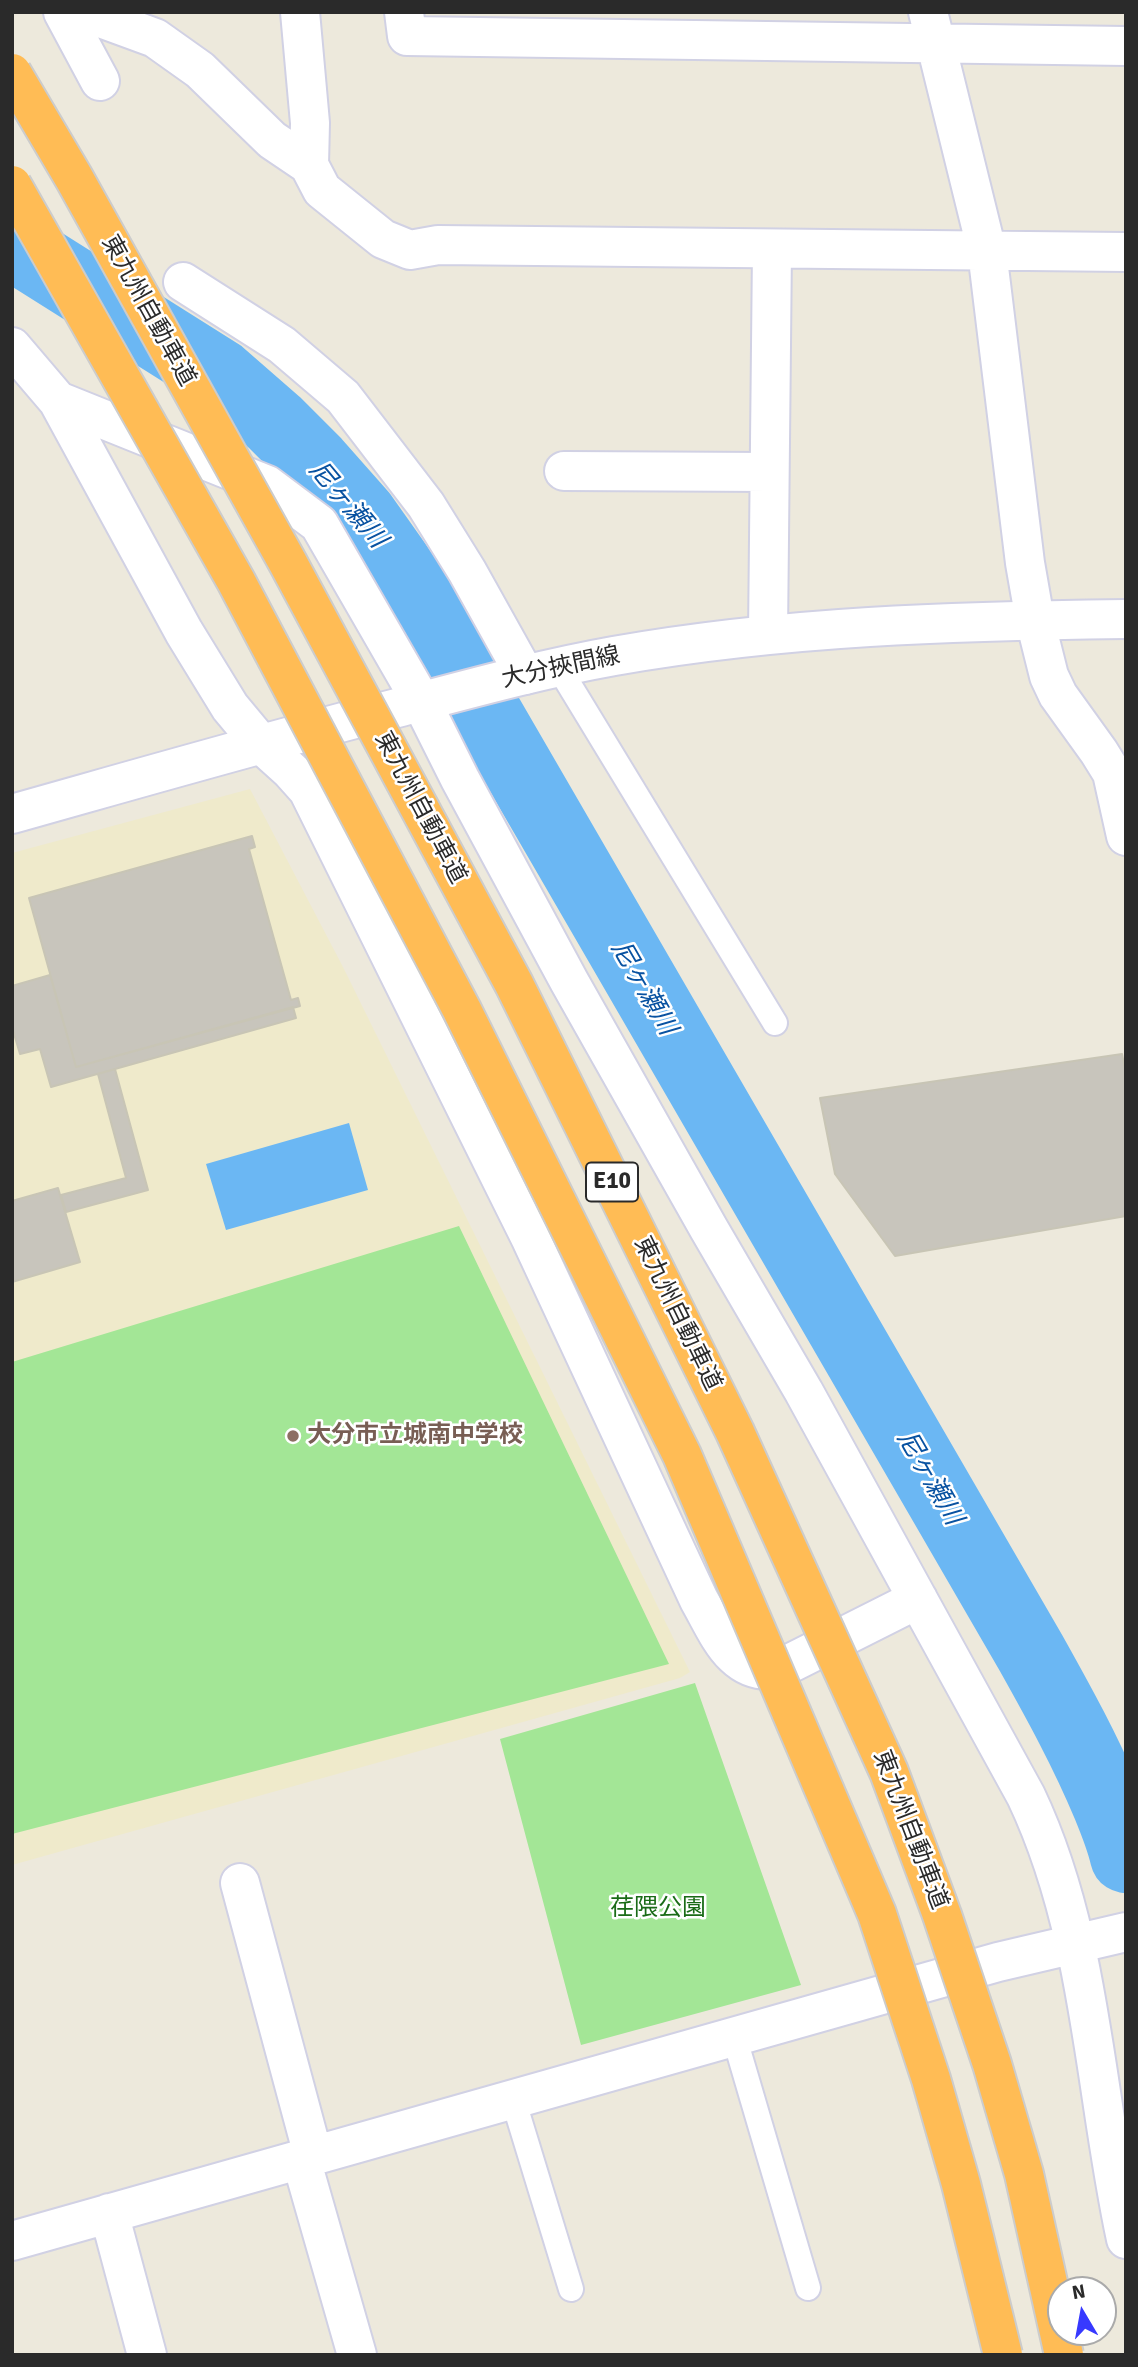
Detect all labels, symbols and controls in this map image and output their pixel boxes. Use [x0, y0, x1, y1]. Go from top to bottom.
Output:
street label: 東九州自動車道 [95, 231, 201, 391]
water label: 尼ヶ瀬川 [302, 455, 392, 555]
street label: 大分挾間線 [499, 641, 623, 695]
street label: 東九州自動車道 [368, 727, 472, 889]
water label: 尼ヶ瀬川 [603, 935, 683, 1041]
road number: E10 [586, 1162, 638, 1202]
street label: 東九州自動車道 [627, 1232, 727, 1396]
place label: 大分市立城南中学校 [307, 1422, 523, 1450]
water label: 尼ヶ瀬川 [889, 1425, 969, 1531]
marker: 大分市立城南中学校 [285, 1428, 301, 1444]
street label: 東九州自動車道 [866, 1746, 954, 1914]
park label: 荏隈公園 [610, 1895, 706, 1923]
north arrow [1047, 2276, 1117, 2346]
text: N [1070, 2279, 1087, 2305]

